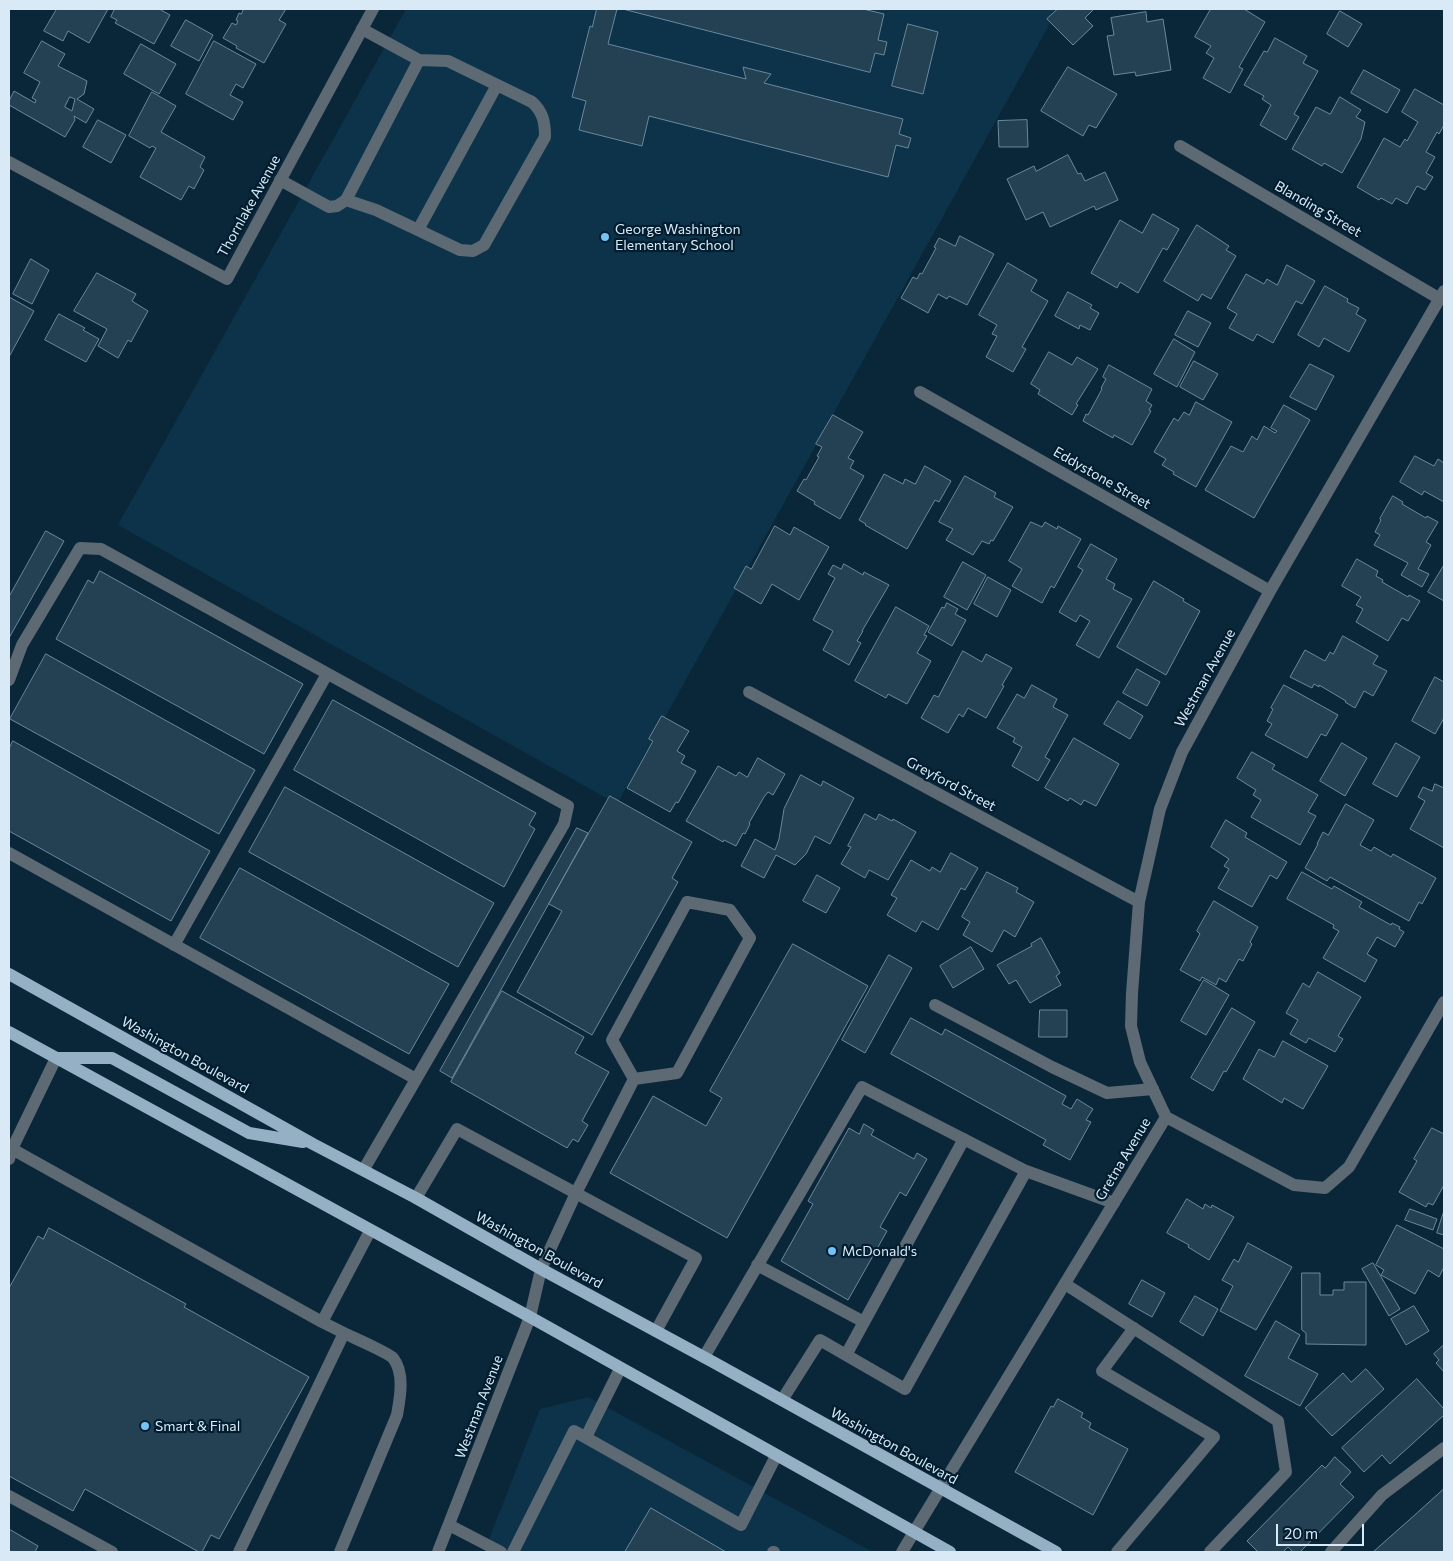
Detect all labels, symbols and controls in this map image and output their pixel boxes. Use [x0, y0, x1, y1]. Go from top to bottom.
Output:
street label: Thornlake Avenue [214, 152, 284, 260]
street label: Blanding Street [1272, 177, 1364, 241]
place label: George Washington Elementary School [615, 221, 741, 253]
marker: George Washington Elementary School [599, 231, 611, 243]
street label: Eddystone Street [1050, 443, 1154, 513]
street label: Westman Avenue [1171, 626, 1239, 730]
street label: Greyford Street [903, 753, 999, 815]
street label: Washington Boulevard [118, 1013, 252, 1097]
street label: Gretna Avenue [1092, 1115, 1154, 1203]
street label: Washington Boulevard [472, 1208, 606, 1292]
place label: McDonald's [842, 1243, 917, 1259]
marker: McDonald's [826, 1245, 838, 1257]
street label: Westman Avenue [452, 1353, 506, 1461]
street label: Washington Boulevard [827, 1404, 961, 1488]
place label: Smart & Final [155, 1418, 240, 1434]
marker: Smart & Final [139, 1420, 151, 1432]
scale bar [1278, 1514, 1366, 1546]
text: 20 m [1284, 1524, 1318, 1542]

